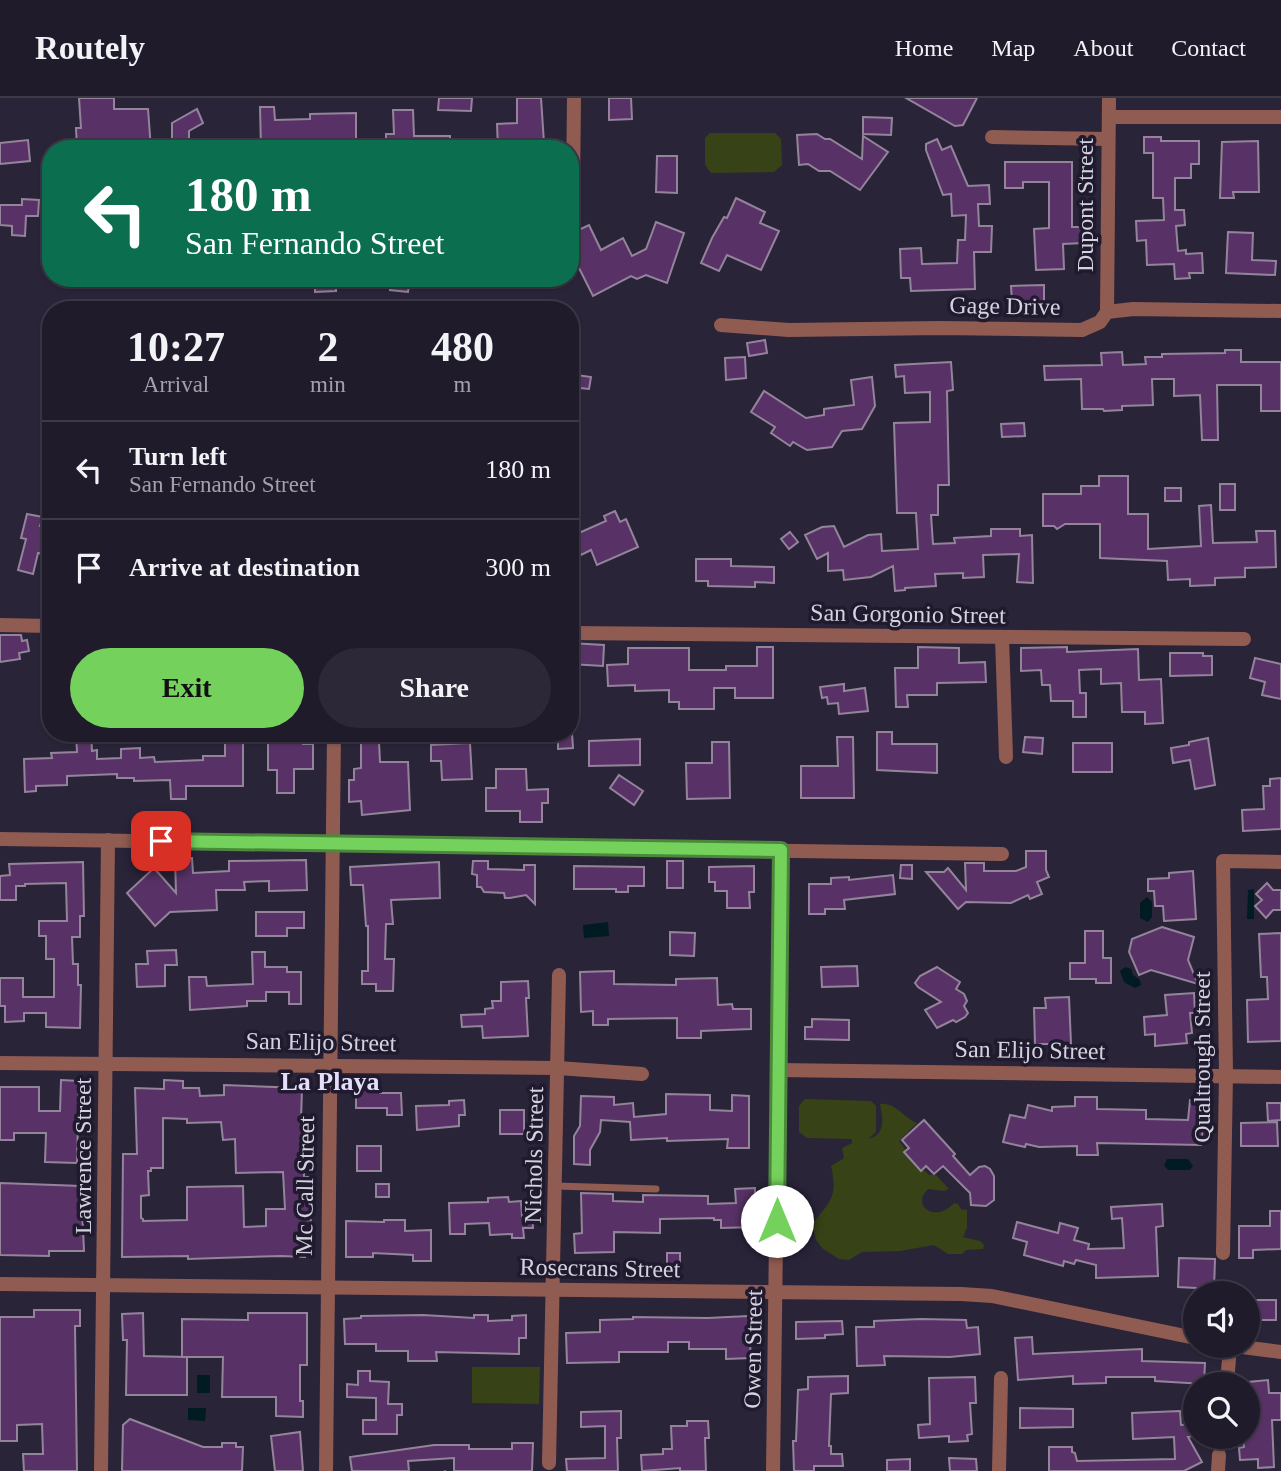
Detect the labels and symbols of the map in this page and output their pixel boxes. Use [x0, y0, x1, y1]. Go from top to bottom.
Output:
street label: Dupont Street [1072, 138, 1098, 272]
street label: Gage Drive [949, 292, 1061, 320]
street label: San Gorgonio Street [810, 599, 1006, 629]
pin [131, 811, 191, 871]
street label: Qualtrough Street [1189, 971, 1215, 1143]
street label: San Elijo Street [245, 1028, 397, 1056]
street label: San Elijo Street [954, 1036, 1106, 1064]
district label: La Playa [281, 1067, 379, 1096]
street label: Lawrence Street [70, 1077, 96, 1234]
street label: Nichols Street [520, 1086, 548, 1224]
street label: Mc Call Street [291, 1115, 319, 1256]
position arrow [740, 1184, 814, 1258]
street label: Rosecrans Street [519, 1254, 681, 1282]
street label: Owen Street [739, 1289, 767, 1409]

